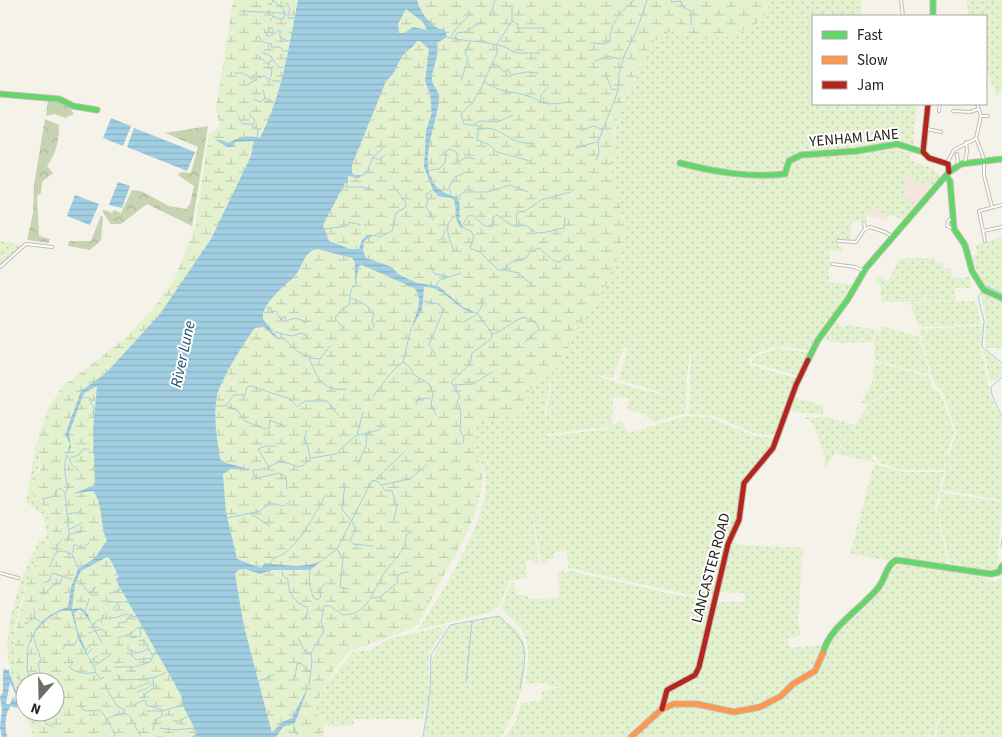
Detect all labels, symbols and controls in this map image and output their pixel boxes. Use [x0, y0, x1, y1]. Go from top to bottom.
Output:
legend [812, 15, 987, 105]
text: Fast [857, 25, 883, 46]
text: Slow [857, 50, 888, 71]
text: Jam [857, 75, 884, 96]
street label: YENHAM LANE [807, 124, 900, 152]
water label: River Lune [165, 318, 201, 389]
street label: LANCASTER ROAD [686, 511, 736, 625]
north arrow [15, 672, 65, 722]
text: N [28, 697, 44, 719]

